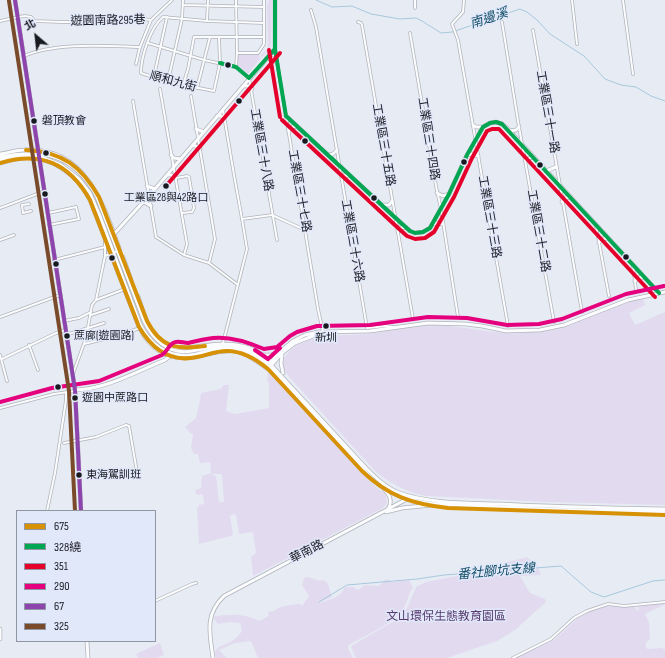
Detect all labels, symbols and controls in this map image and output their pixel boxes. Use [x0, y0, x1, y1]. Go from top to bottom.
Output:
water label: 南邊溪 [468, 6, 510, 32]
street label: 遊園南路295巷 [70, 13, 146, 29]
north arrow [16, 16, 56, 56]
text: 北 [22, 17, 38, 33]
unlabelled marker [223, 60, 233, 70]
street label: 順和九街 [148, 69, 198, 95]
street label: 工業區三十一路 [533, 69, 561, 155]
unlabelled marker [234, 96, 244, 106]
street label: 工業區三十四路 [414, 96, 442, 182]
street label: 工業區三十五路 [369, 102, 397, 188]
street label: 工業區三十八路 [247, 107, 275, 193]
place label: 磐頂教會 [42, 114, 86, 128]
marker: 磐頂教會 [29, 116, 39, 126]
unlabelled marker [300, 136, 310, 146]
unlabelled marker [41, 148, 51, 158]
street label: 工業區三十七路 [285, 148, 313, 234]
unlabelled marker [459, 157, 469, 167]
unlabelled marker [535, 160, 545, 170]
street label: 工業區三十三路 [475, 174, 503, 260]
marker: 工業區28與42路口 [161, 181, 171, 191]
street label: 工業區三十二路 [524, 188, 552, 274]
unlabelled marker [40, 189, 50, 199]
place label: 工業區28與42路口 [124, 191, 208, 205]
unlabelled marker [369, 193, 379, 203]
street label: 工業區三十六路 [338, 198, 366, 284]
unlabelled marker [621, 252, 631, 262]
unlabelled marker [107, 253, 117, 263]
unlabelled marker [51, 259, 61, 269]
marker: 新圳 [321, 321, 331, 331]
place label: 蔗廍(遊園路) [74, 329, 134, 343]
marker: 蔗廍(遊園路) [62, 331, 72, 341]
place label: 新圳 [315, 331, 337, 345]
unlabelled marker [53, 382, 63, 392]
place label: 遊園中蔗路口 [82, 391, 148, 405]
marker: 遊園中蔗路口 [70, 393, 80, 403]
place label: 東海駕訓班 [86, 468, 141, 482]
marker: 東海駕訓班 [74, 470, 84, 480]
legend [16, 510, 156, 642]
text: 675 [54, 519, 69, 534]
street label: 華南路 [288, 537, 326, 567]
text: 328繞 [54, 540, 81, 555]
text: 351 [54, 559, 68, 574]
water label: 番社腳坑支線 [456, 561, 536, 583]
text: 290 [54, 579, 70, 594]
text: 67 [54, 599, 64, 614]
park label: 文山環保生態教育園區 [386, 610, 506, 624]
text: 325 [54, 619, 69, 634]

